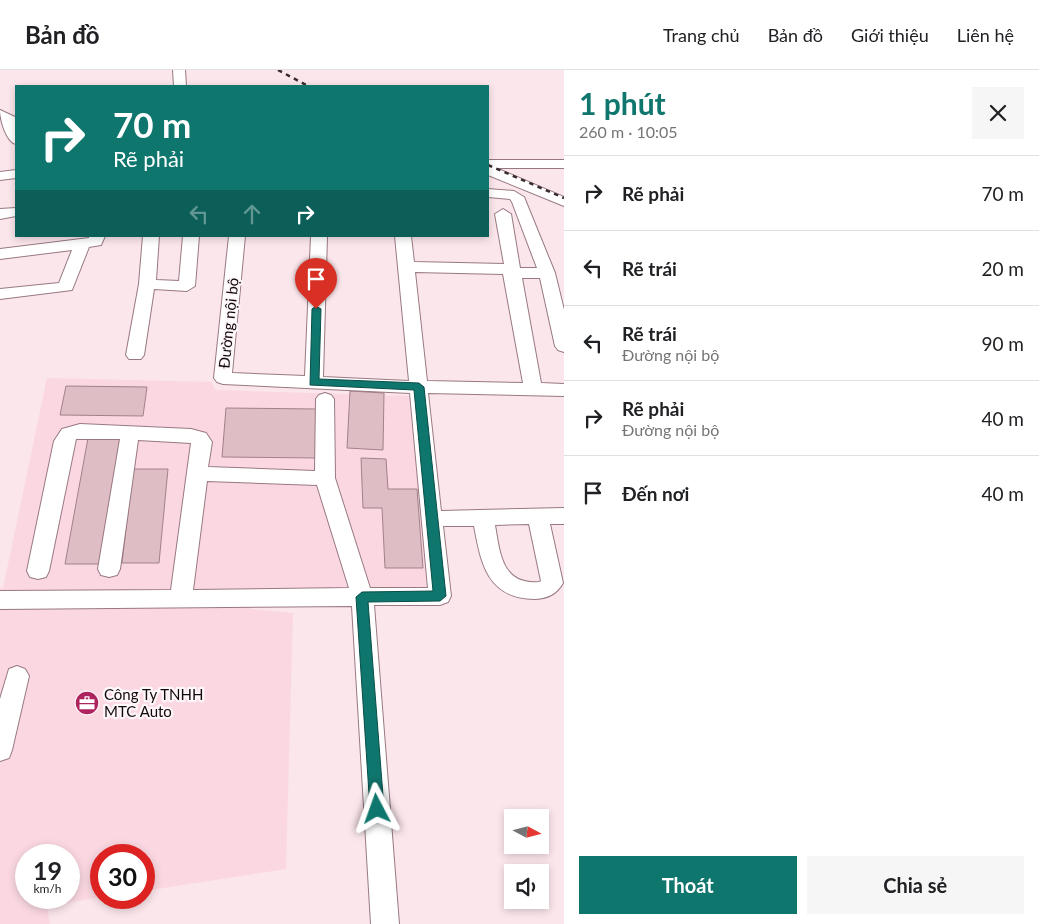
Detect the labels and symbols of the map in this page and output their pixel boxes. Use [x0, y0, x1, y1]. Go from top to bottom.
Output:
pin [295, 258, 337, 309]
street label: Đường nội bộ [214, 277, 242, 369]
place label: Công Ty TNHH MTC Auto [104, 685, 203, 720]
office icon: Công Ty TNHH MTC Auto [74, 690, 100, 716]
position arrow [350, 782, 402, 834]
north arrow [504, 809, 549, 854]
speed limit sign: 30 [90, 844, 155, 909]

